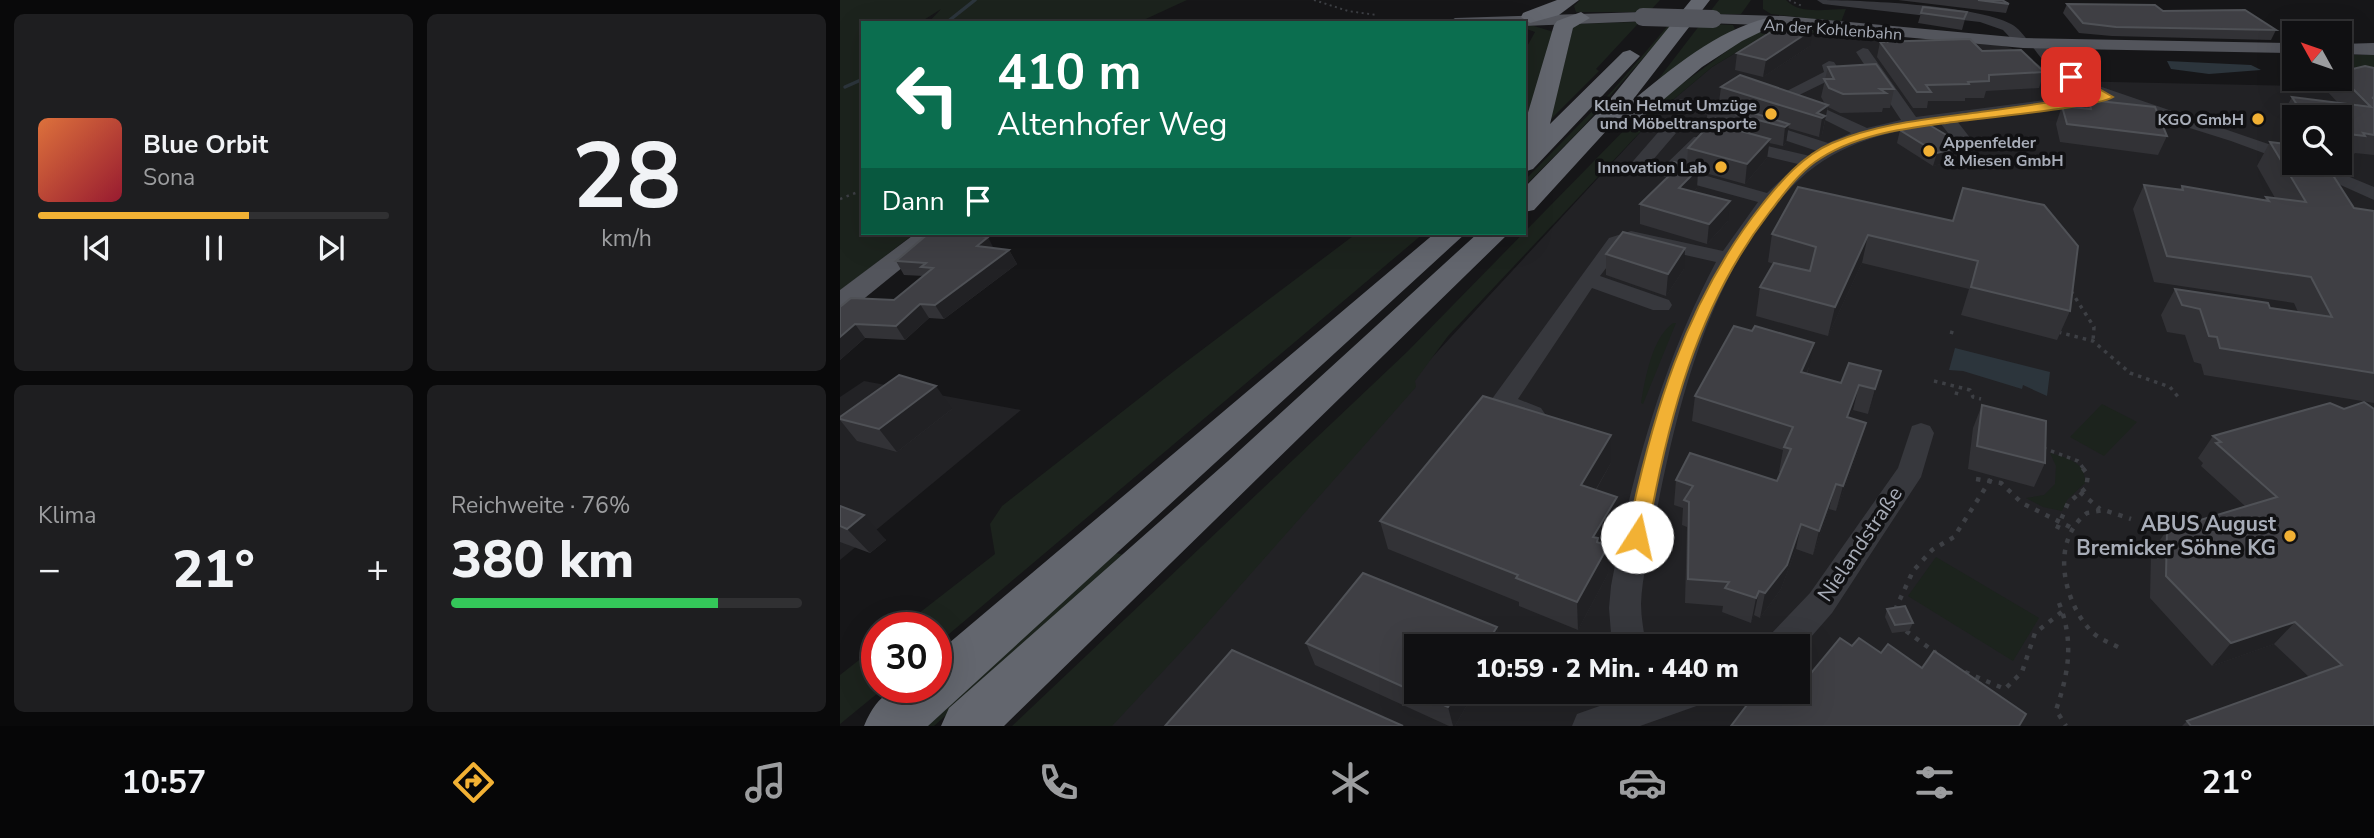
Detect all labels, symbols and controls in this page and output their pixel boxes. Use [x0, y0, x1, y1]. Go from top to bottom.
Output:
street label: An der Kohlenbahn [1763, 14, 1903, 46]
north arrow [2282, 21, 2352, 91]
map controls [2282, 21, 2352, 175]
text: 410 m [997, 39, 1141, 106]
pin [2041, 47, 2101, 107]
icon: left [882, 49, 973, 140]
icon: arrive [2052, 58, 2090, 96]
place label: Klein Helmut Umzüge und Möbeltransporte [1594, 95, 1757, 135]
text: Altenhofer Weg [997, 103, 1228, 146]
button: search [2282, 105, 2352, 175]
marker: Klein Helmut Umzüge und Möbeltransporte [1763, 106, 1779, 122]
place label: KGO GmbH [2157, 109, 2244, 131]
marker: KGO GmbH [2250, 111, 2266, 127]
text: 28 [572, 115, 681, 239]
text: Blue Orbit [143, 127, 268, 162]
place label: Appenfelder & Miesen GmbH [1943, 132, 2064, 172]
marker: Appenfelder & Miesen GmbH [1921, 143, 1937, 159]
place label: Innovation Lab [1597, 157, 1707, 179]
marker: Innovation Lab [1713, 159, 1729, 175]
text: Sona [143, 162, 195, 193]
icon: arrive [959, 182, 997, 220]
text: Dann [882, 184, 945, 219]
text: km/h [601, 223, 652, 254]
icon: previous [78, 229, 116, 267]
icon: pause [195, 229, 233, 267]
icon: next [312, 229, 350, 267]
street label: Nielandstraße [1811, 481, 1909, 607]
text: Reichweite · 76% [451, 490, 630, 521]
text: Klima [38, 500, 96, 531]
position arrow [1600, 500, 1674, 574]
place label: ABUS August Bremicker Söhne KG [2076, 510, 2277, 562]
text: 380 km [451, 524, 634, 595]
marker: ABUS August Bremicker Söhne KG [2282, 528, 2298, 544]
text: 21° [172, 534, 255, 605]
text: − [38, 544, 61, 595]
text: + [366, 544, 389, 595]
speed limit sign: 30 [861, 612, 952, 703]
text: 10:59 · 2 Min. · 440 m [1475, 651, 1739, 686]
icon: directions [449, 758, 498, 807]
icon: music [741, 758, 790, 807]
icon: phone [1034, 758, 1083, 807]
icon: climate [1326, 758, 1375, 807]
icon: car [1618, 758, 1667, 807]
icon: filters [1910, 758, 1959, 807]
text: 10:57 [122, 761, 206, 804]
text: 21° [2202, 761, 2252, 804]

